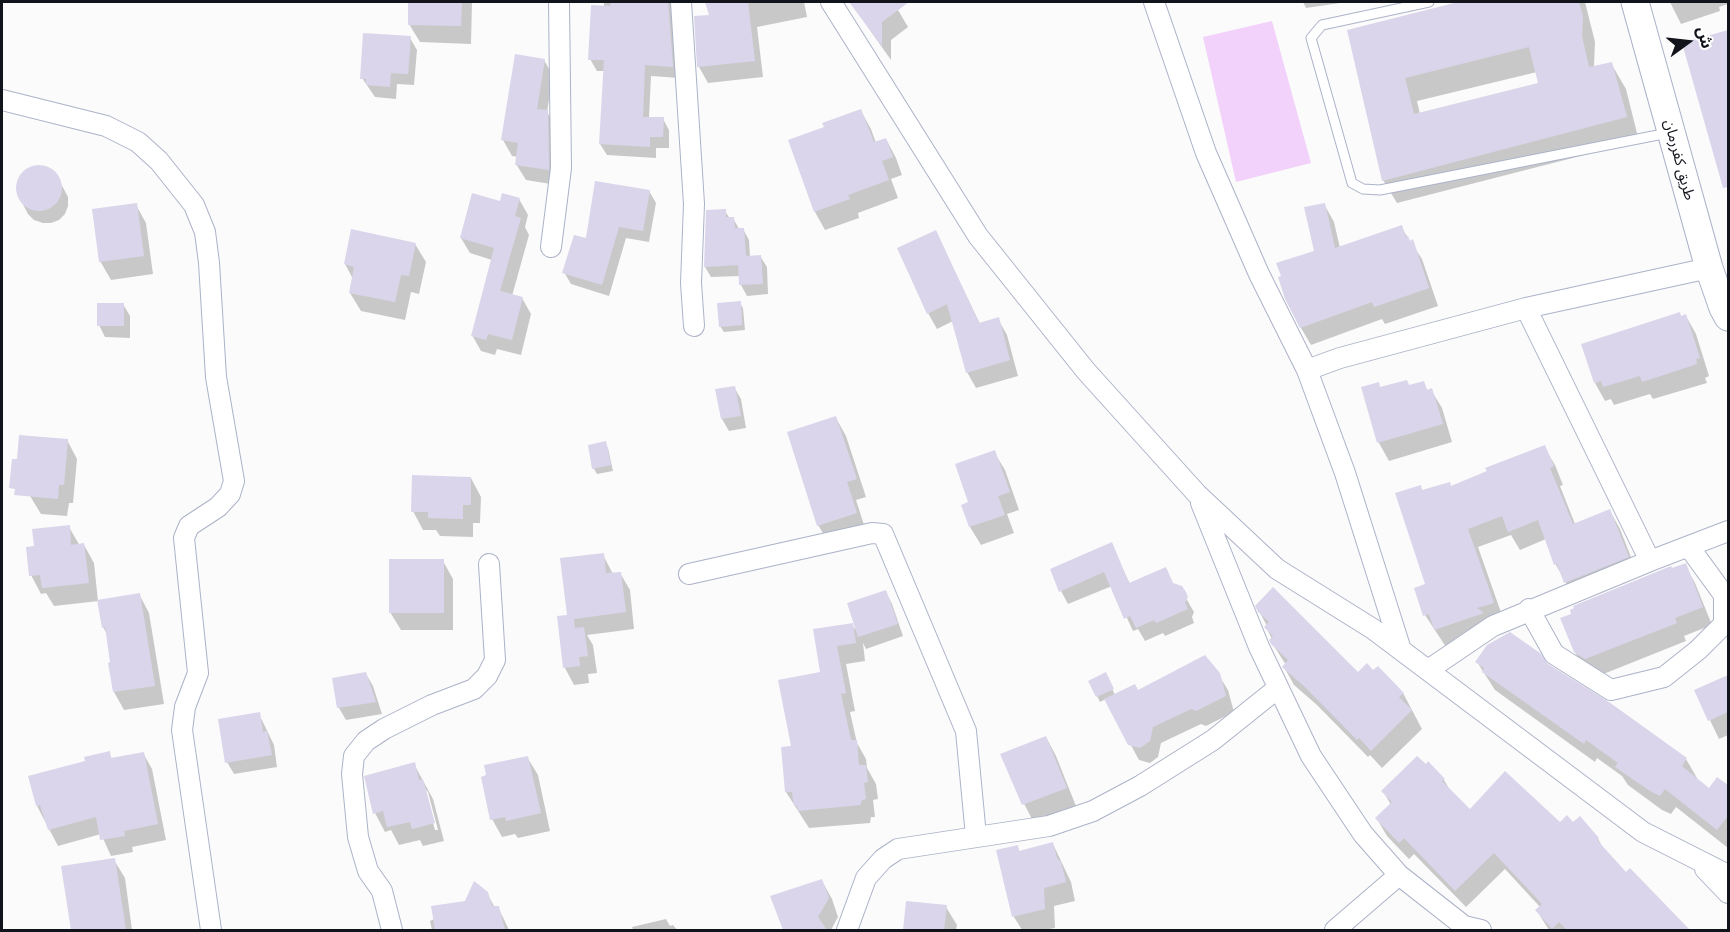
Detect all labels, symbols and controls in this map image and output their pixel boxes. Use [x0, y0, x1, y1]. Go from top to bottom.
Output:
north arrow [1658, 12, 1718, 72]
text: ش [1692, 24, 1719, 51]
street label: طريق كفررمان [1660, 118, 1698, 202]

